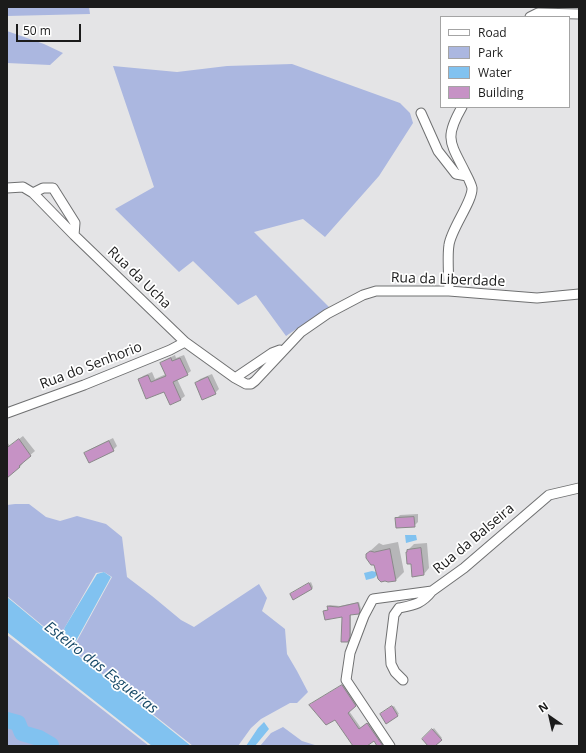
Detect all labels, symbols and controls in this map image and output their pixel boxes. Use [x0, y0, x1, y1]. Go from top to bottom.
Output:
scale bar [18, 16, 83, 42]
legend [440, 16, 570, 108]
text: 50 m [23, 22, 51, 39]
text: Road [478, 24, 507, 41]
text: Park [478, 44, 503, 61]
text: Water [478, 64, 512, 81]
text: Building [478, 84, 523, 101]
street label: Rua da Ucha [104, 244, 174, 312]
street label: Rua da Liberdade [391, 270, 505, 290]
street label: Rua do Senhorio [38, 339, 144, 393]
street label: Rua da Balseira [430, 500, 518, 578]
water label: Esteiro das Esgueiras [41, 618, 161, 718]
north arrow [530, 697, 570, 737]
text: N [535, 698, 551, 715]

